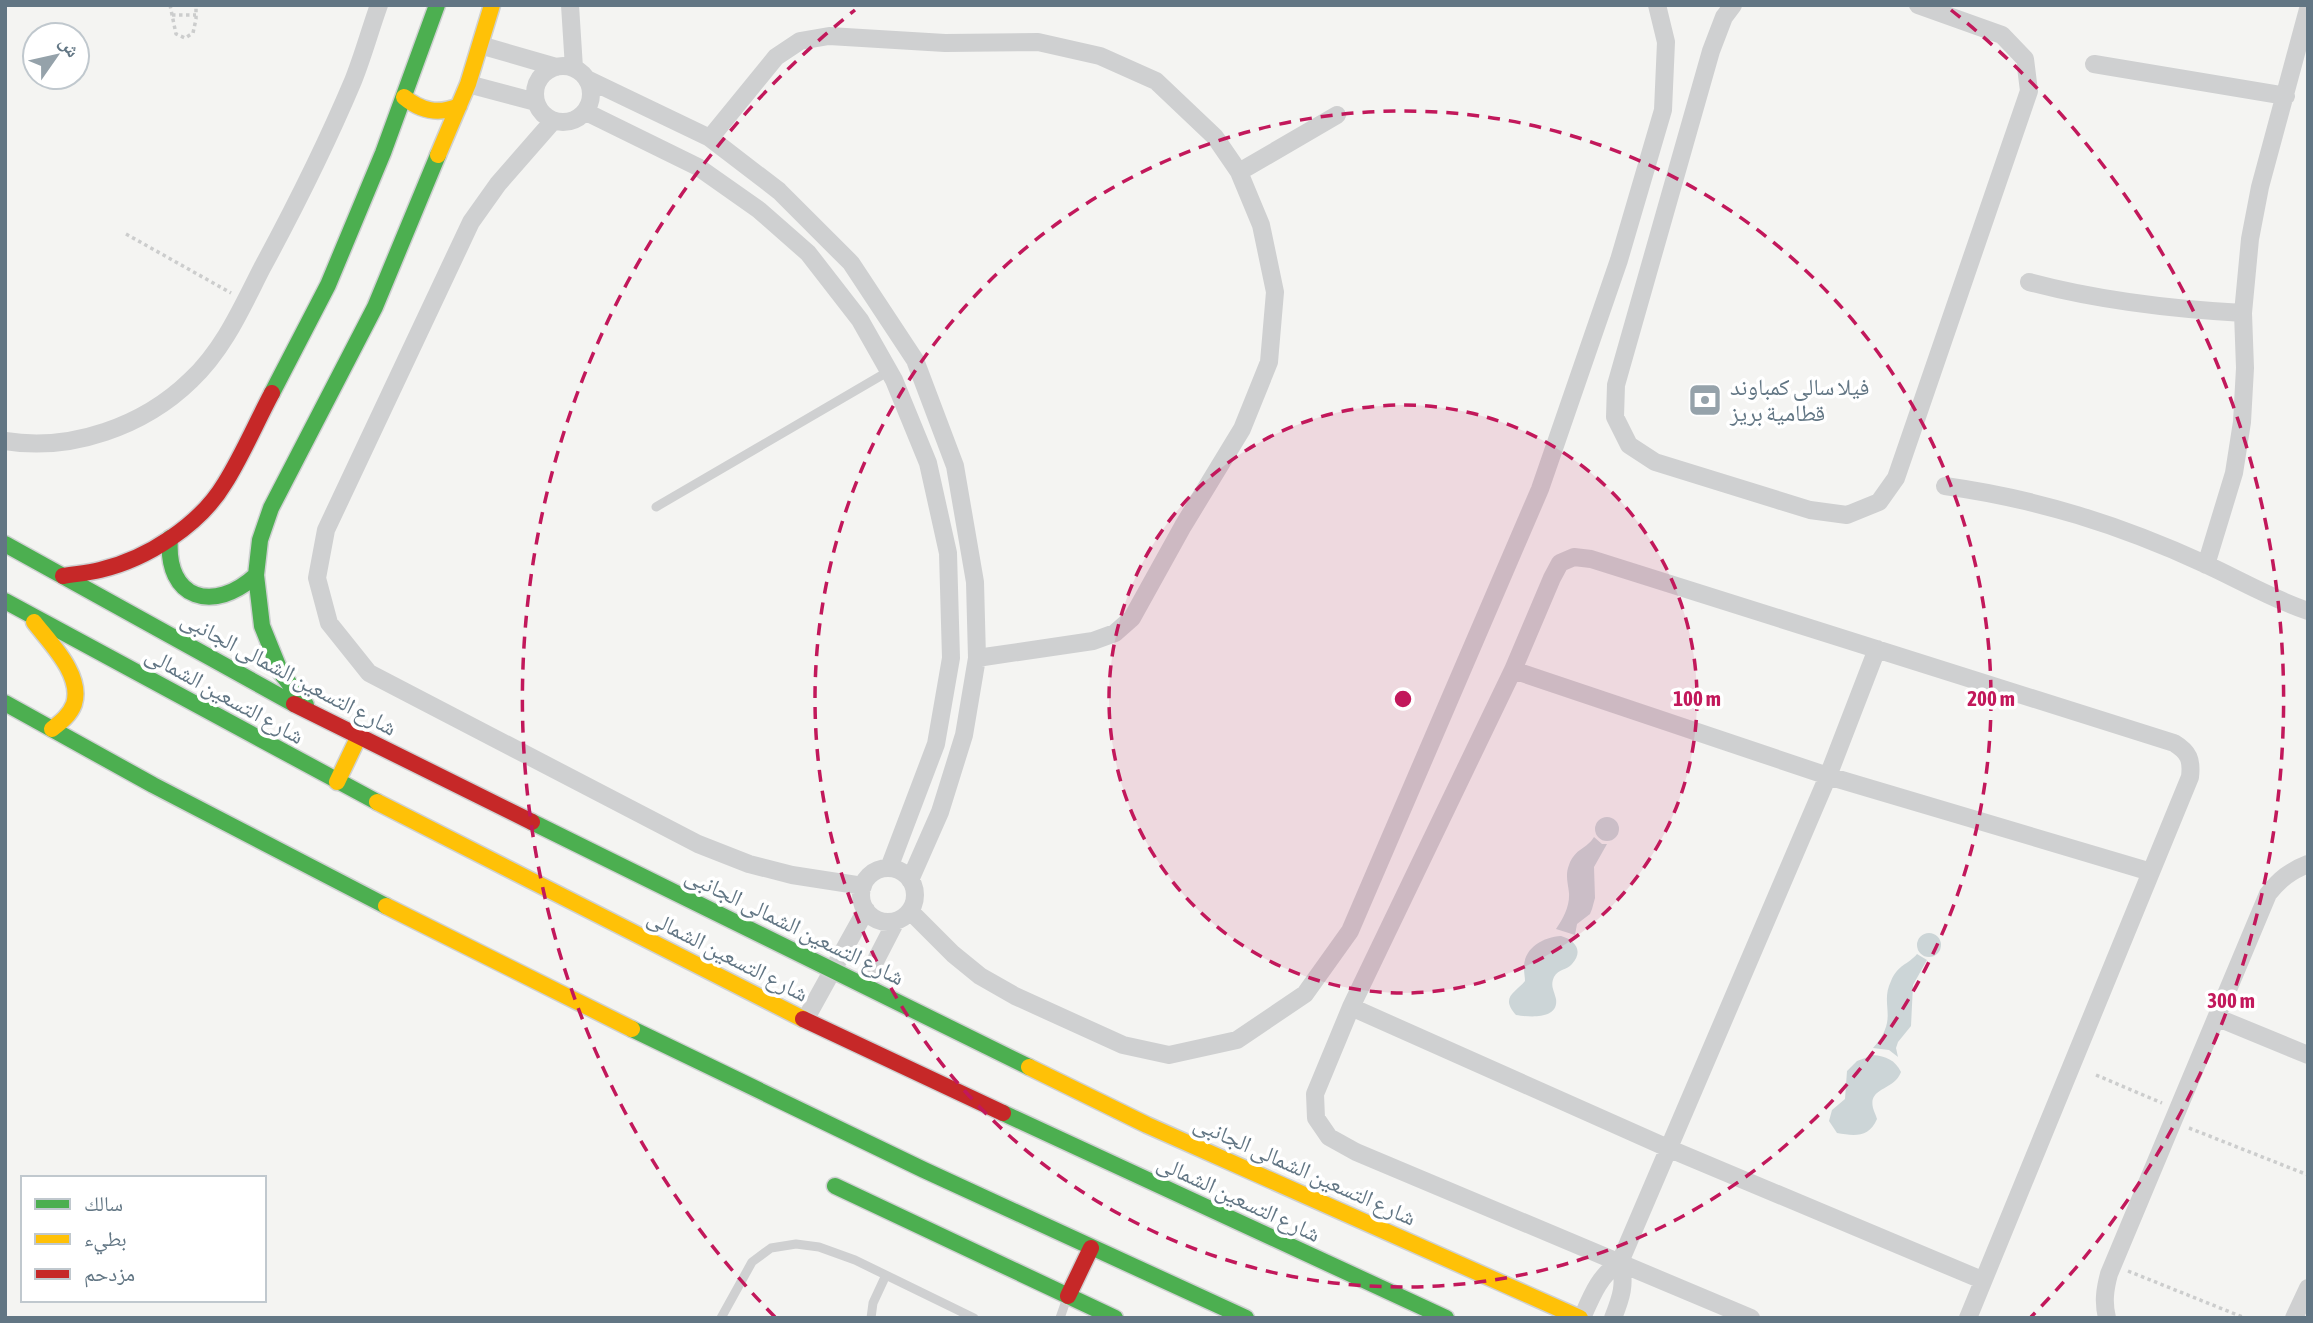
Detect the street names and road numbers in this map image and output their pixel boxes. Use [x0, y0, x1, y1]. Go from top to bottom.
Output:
street label: شارع التسعين الشمالى الجانبى [176, 604, 402, 742]
street label: شارع التسعين الشمالى [141, 640, 309, 750]
street label: شارع التسعين الشمالى الجانبى [681, 861, 909, 991]
street label: شارع التسعين الشمالى [643, 903, 813, 1007]
street label: شارع التسعين الشمالى الجانبى [1190, 1109, 1420, 1231]
street label: شارع التسعين الشمالى [1153, 1148, 1325, 1248]

